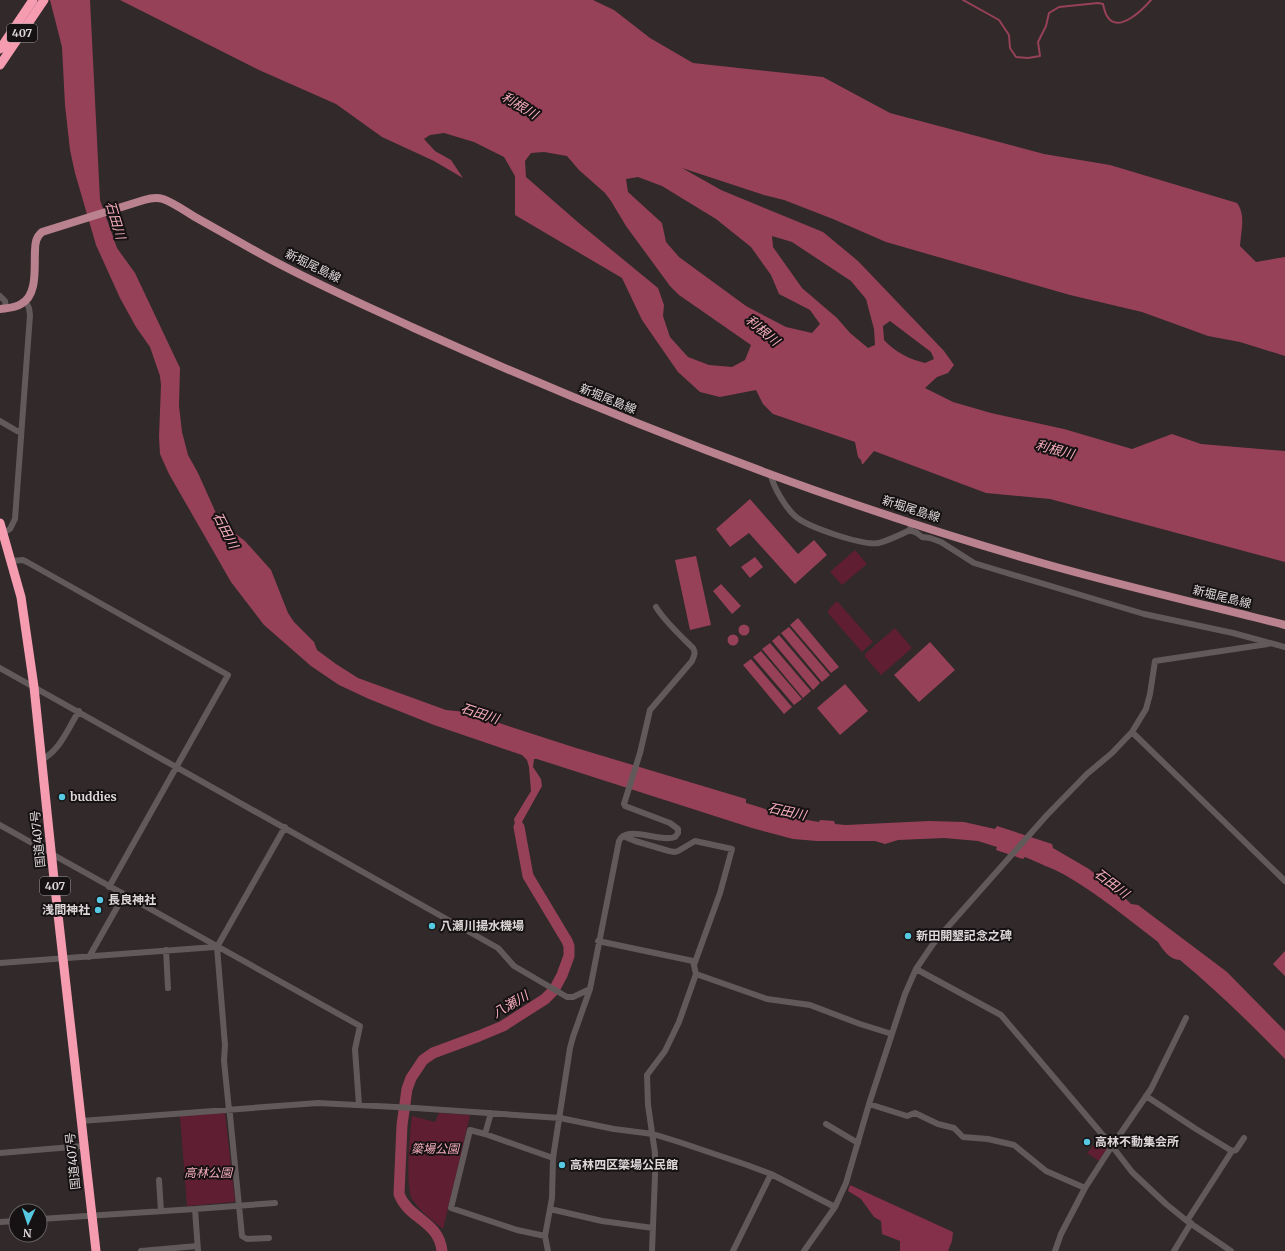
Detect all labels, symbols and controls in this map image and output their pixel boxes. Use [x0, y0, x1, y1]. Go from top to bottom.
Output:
road number: 407 [7, 24, 37, 42]
water label: 利根川 [499, 88, 543, 124]
water label: 石田川 [102, 199, 130, 243]
street label: 新堀尾島線 [283, 246, 343, 285]
water label: 利根川 [742, 311, 785, 351]
street label: 新堀尾島線 [578, 380, 639, 417]
water label: 利根川 [1034, 436, 1078, 463]
street label: 新堀尾島線 [880, 492, 942, 525]
water label: 石田川 [209, 509, 243, 553]
street label: 新堀尾島線 [1191, 582, 1253, 611]
water label: 石田川 [459, 699, 503, 728]
place label: buddies [70, 789, 117, 804]
marker: buddies [57, 792, 67, 802]
water label: 石田川 [766, 799, 810, 824]
street label: 国道407号 [27, 810, 48, 868]
water label: 石田川 [1091, 865, 1134, 903]
road number: 407 [40, 877, 70, 895]
place label: 長良神社 [108, 892, 156, 907]
marker: 長良神社 [95, 895, 105, 905]
place label: 浅間神社 [42, 902, 90, 917]
marker: 浅間神社 [93, 905, 103, 915]
place label: 八瀬川揚水機場 [440, 918, 524, 933]
marker: 八瀬川揚水機場 [427, 921, 437, 931]
place label: 新田開墾記念之碑 [916, 928, 1012, 943]
marker: 新田開墾記念之碑 [903, 931, 913, 941]
water label: 八瀬川 [489, 986, 533, 1022]
street label: 国道407号 [62, 1132, 83, 1190]
place label: 高林不動集会所 [1095, 1134, 1179, 1149]
marker: 高林不動集会所 [1082, 1137, 1092, 1147]
park label: 簗場公園 [411, 1141, 461, 1156]
place label: 高林四区簗場公民館 [570, 1157, 678, 1172]
marker: 高林四区簗場公民館 [557, 1160, 567, 1170]
park label: 高林公園 [184, 1165, 234, 1180]
north arrow [8, 1203, 48, 1243]
text: N [22, 1226, 32, 1240]

